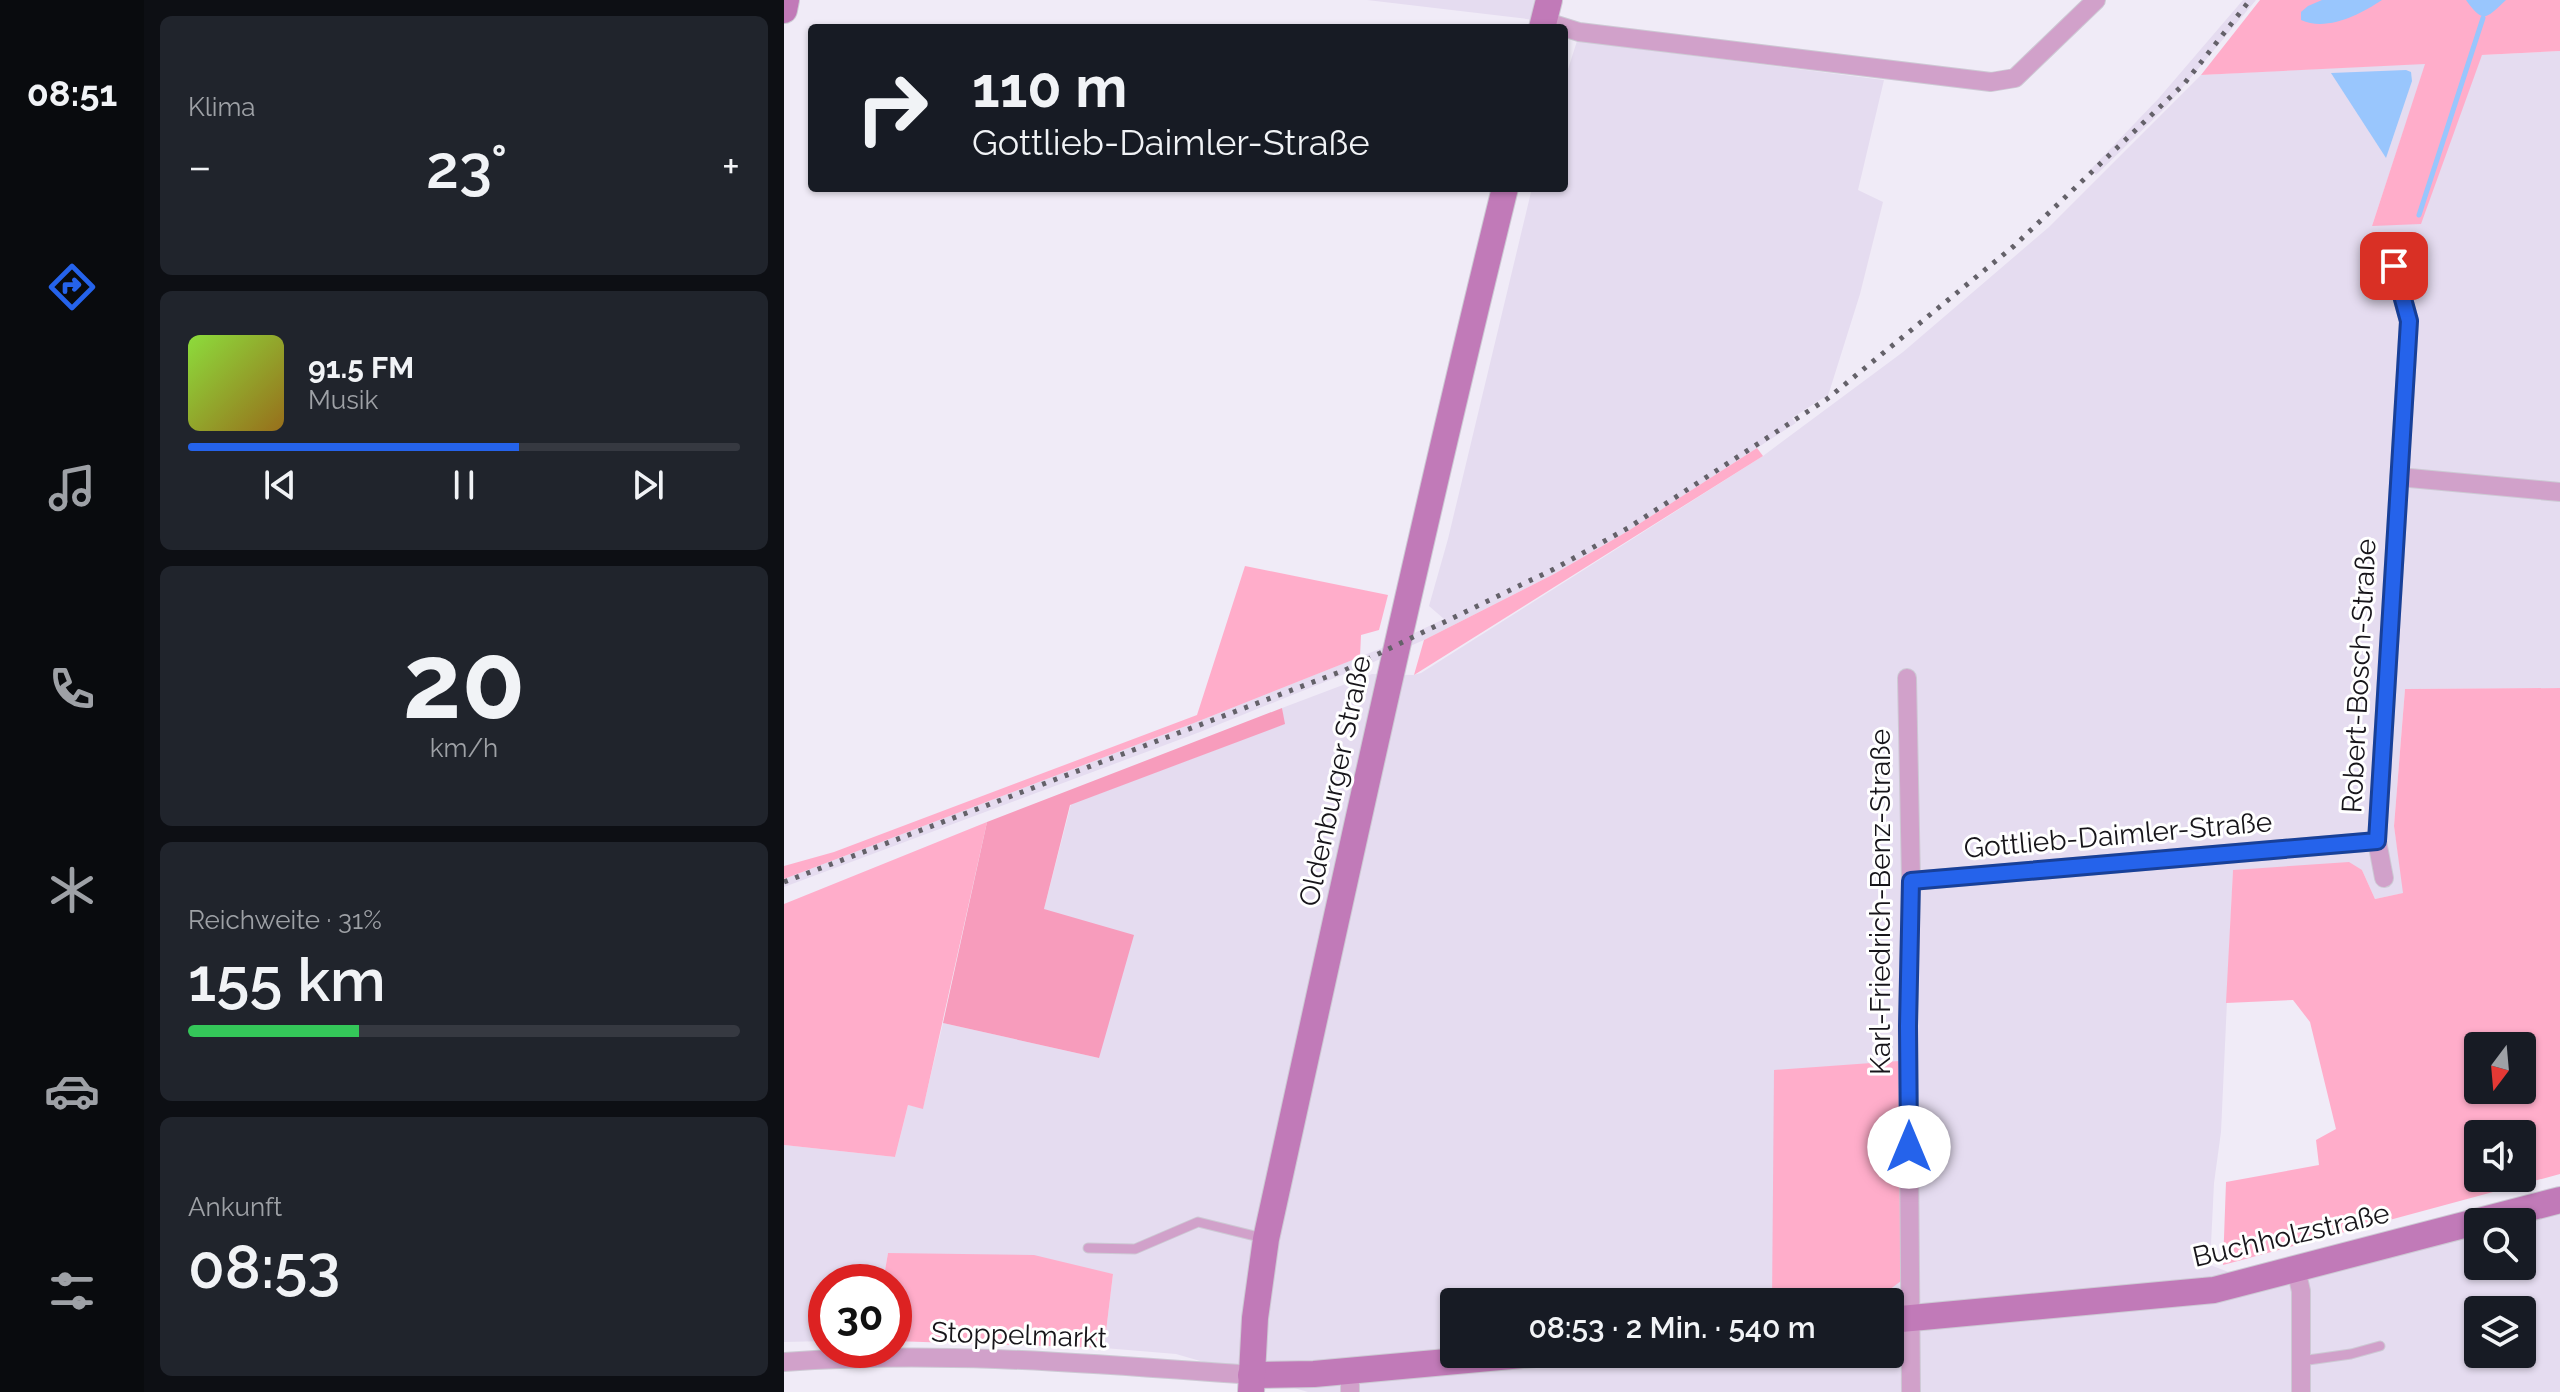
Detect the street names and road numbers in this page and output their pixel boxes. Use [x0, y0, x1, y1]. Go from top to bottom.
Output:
street label: Robert-Bosch-Straße [2335, 538, 2383, 814]
street label: Oldenburger Straße [1292, 653, 1378, 909]
street label: Karl-Friedrich-Benz-Straße [1864, 729, 1897, 1075]
street label: Gottlieb-Daimler-Straße [1963, 805, 2273, 865]
street label: Buchholzstraße [2189, 1196, 2393, 1274]
street label: Stoppelmarkt [930, 1315, 1108, 1355]

